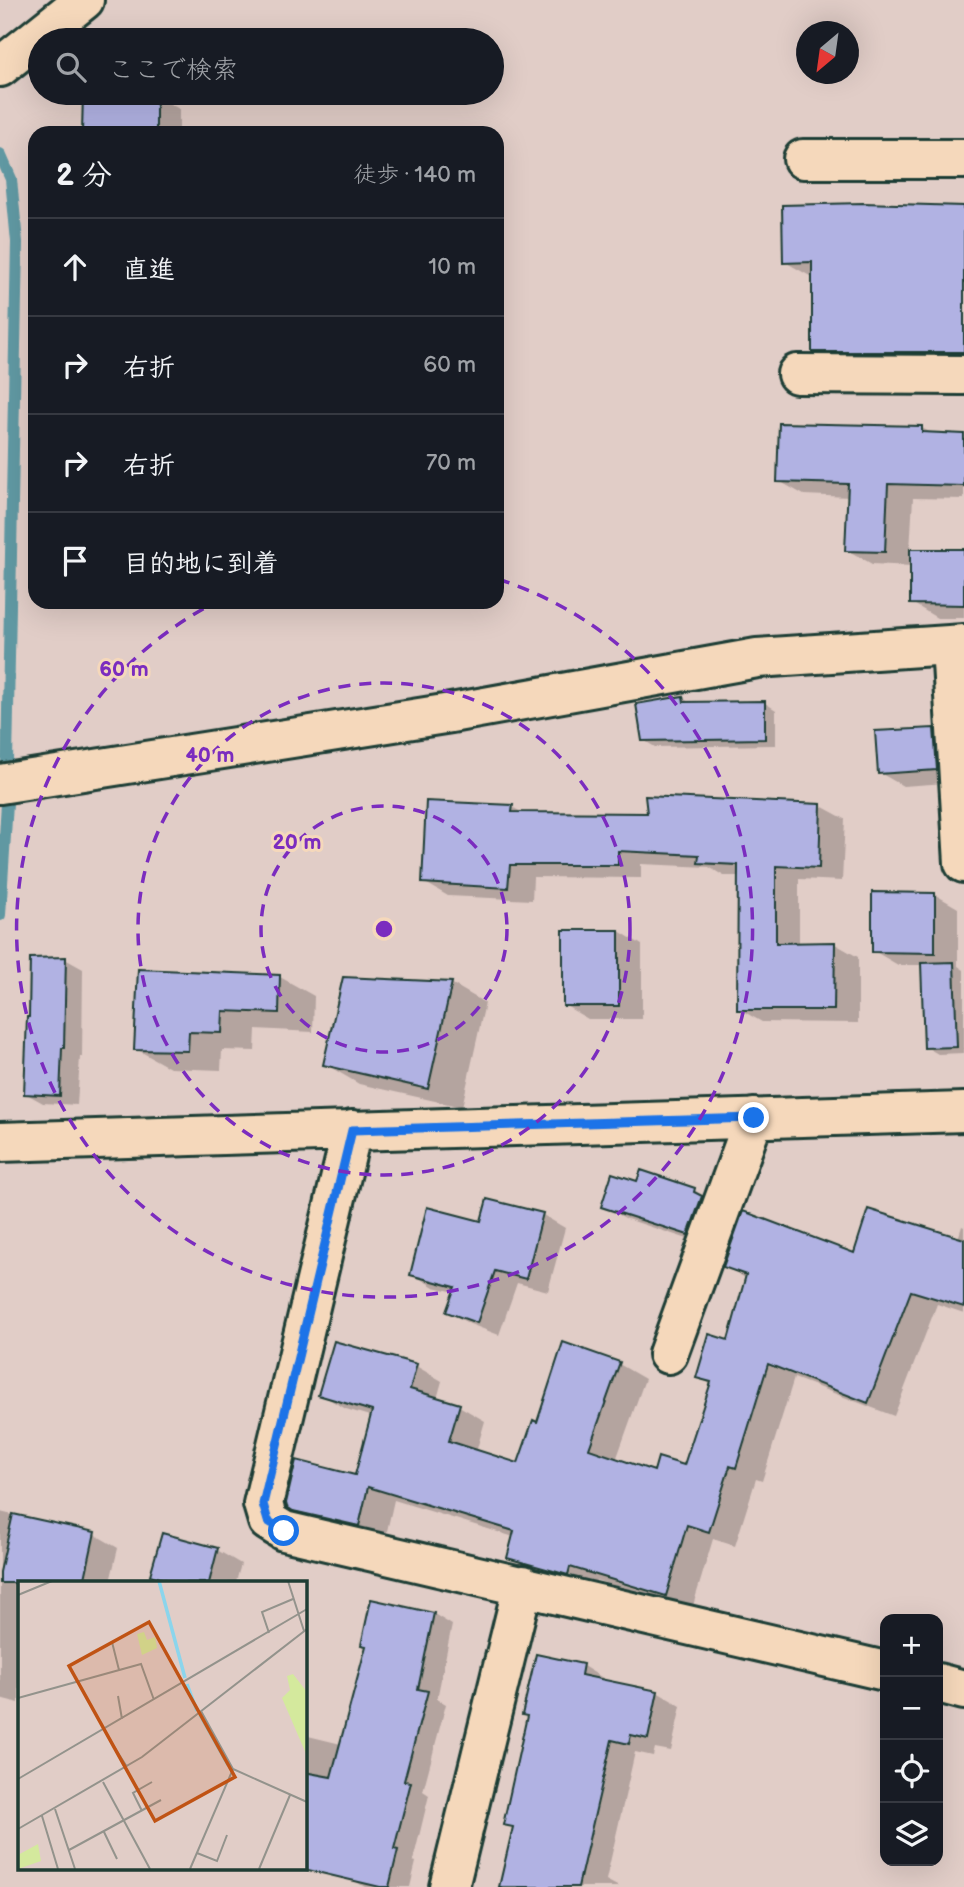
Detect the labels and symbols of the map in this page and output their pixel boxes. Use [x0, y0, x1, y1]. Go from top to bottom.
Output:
north arrow [796, 21, 859, 84]
text: 60 m [99, 657, 149, 682]
text: 40 m [185, 743, 235, 768]
text: 20 m [273, 830, 321, 855]
centre of rings [372, 917, 396, 941]
route end [738, 1102, 769, 1133]
route start [268, 1515, 299, 1546]
inset map [18, 1581, 306, 1870]

